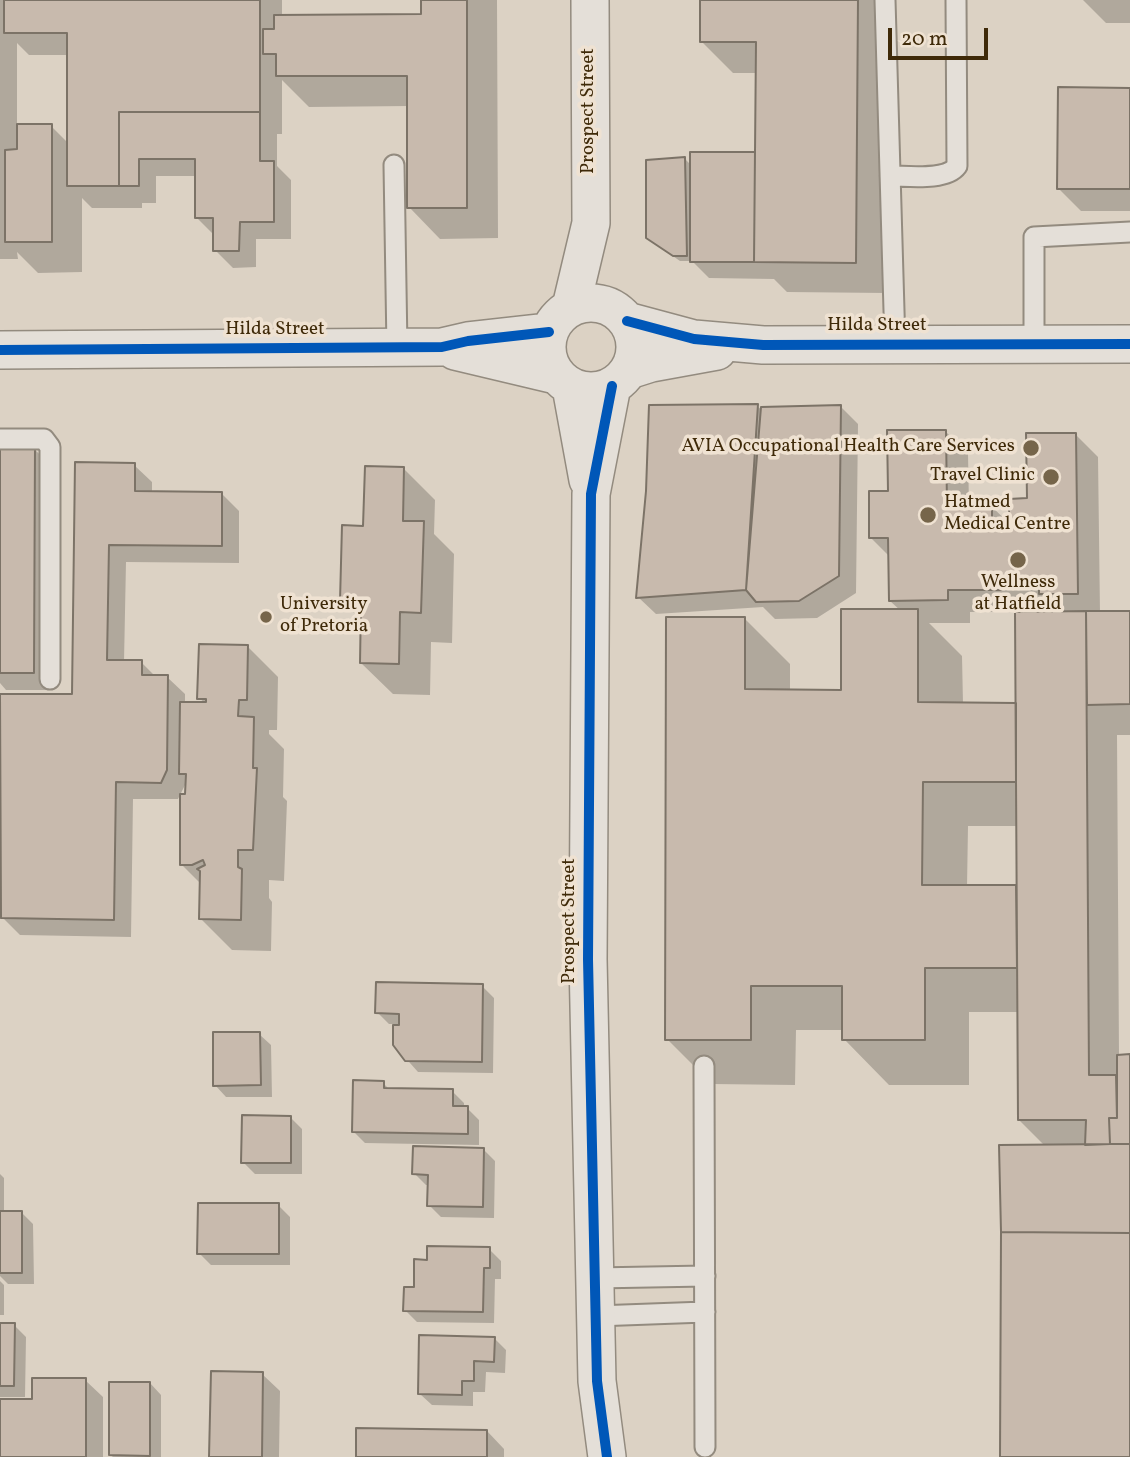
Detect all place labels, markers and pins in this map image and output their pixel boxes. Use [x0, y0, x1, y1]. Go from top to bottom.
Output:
place label: AVIA Occupational Health Care Services [681, 437, 1015, 459]
marker: AVIA Occupational Health Care Services [1021, 438, 1041, 458]
place label: Travel Clinic [930, 466, 1035, 488]
marker: Travel Clinic [1041, 467, 1061, 487]
place label: Hatmed Medical Centre [944, 493, 1071, 537]
marker: Hatmed Medical Centre [918, 505, 938, 525]
marker: Wellness at Hatfield [1008, 550, 1028, 570]
place label: Wellness at Hatfield [974, 573, 1062, 617]
place label: University of Pretoria [280, 595, 368, 639]
marker: University of Pretoria [258, 609, 274, 625]

